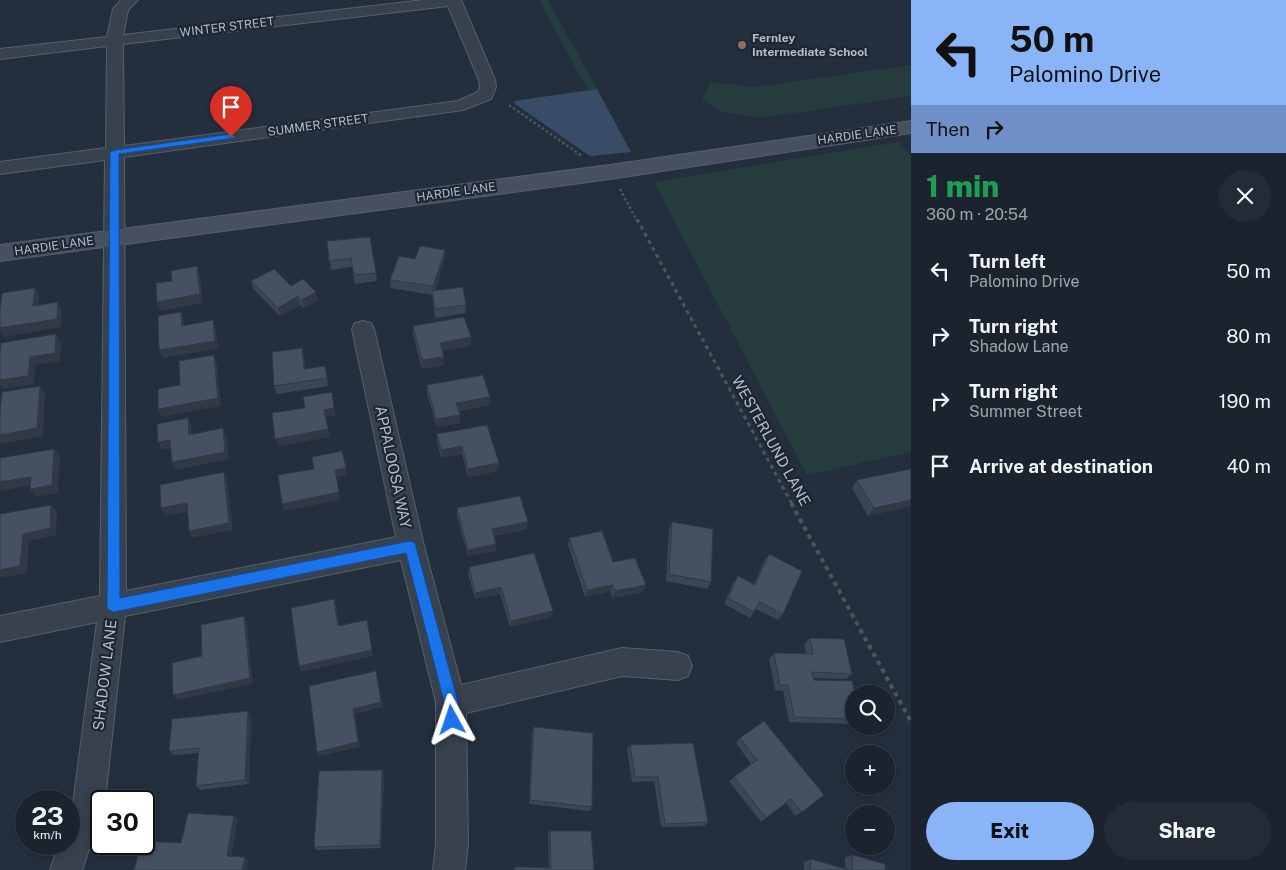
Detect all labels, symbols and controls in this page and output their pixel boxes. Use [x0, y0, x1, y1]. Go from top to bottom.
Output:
street label: WINTER STREET [179, 14, 275, 40]
text: 50 m [1009, 19, 1094, 60]
icon: left [926, 20, 991, 85]
place label: Fernley Intermediate School [752, 31, 868, 59]
marker: Fernley Intermediate School [736, 39, 748, 51]
text: Palomino Drive [1009, 61, 1161, 87]
pin [210, 86, 252, 137]
icon: arrive [217, 93, 245, 121]
street label: SUMMER STREET [267, 111, 369, 139]
icon: right [980, 115, 1008, 143]
text: Then [926, 118, 970, 140]
street label: HARDIE LANE [816, 122, 898, 148]
text: 1 min [926, 168, 999, 204]
button: close [1219, 170, 1271, 222]
street label: HARDIE LANE [415, 179, 497, 205]
text: 360 m · 20:54 [926, 205, 1028, 224]
street label: HARDIE LANE [13, 233, 95, 259]
text: Turn left [969, 250, 1046, 272]
icon: left [926, 257, 954, 285]
text: 50 m [1226, 260, 1271, 282]
text: Palomino Drive [969, 272, 1080, 291]
text: Turn right [969, 315, 1058, 337]
icon: right [926, 322, 954, 350]
text: 80 m [1226, 325, 1271, 347]
text: Shadow Lane [969, 337, 1069, 356]
street label: WESTERLUND LANE [729, 373, 814, 509]
text: Turn right [969, 380, 1058, 402]
icon: right [926, 387, 954, 415]
text: 190 m [1219, 390, 1271, 412]
text: Summer Street [969, 402, 1083, 421]
street label: APPALOOSA WAY [372, 404, 415, 530]
icon: arrive [926, 452, 954, 480]
text: Arrive at destination [969, 455, 1153, 477]
text: 40 m [1226, 455, 1271, 477]
street label: SHADOW LANE [89, 619, 120, 731]
map controls [845, 685, 895, 855]
button: search [845, 685, 895, 735]
position arrow [425, 693, 477, 745]
button: + [845, 745, 895, 795]
speed limit sign: 30 [90, 790, 155, 855]
text: 23 [31, 801, 64, 831]
button: Exit [926, 802, 1094, 860]
button: Share [1104, 802, 1271, 860]
button: − [845, 805, 895, 855]
text: km/h [33, 828, 62, 842]

